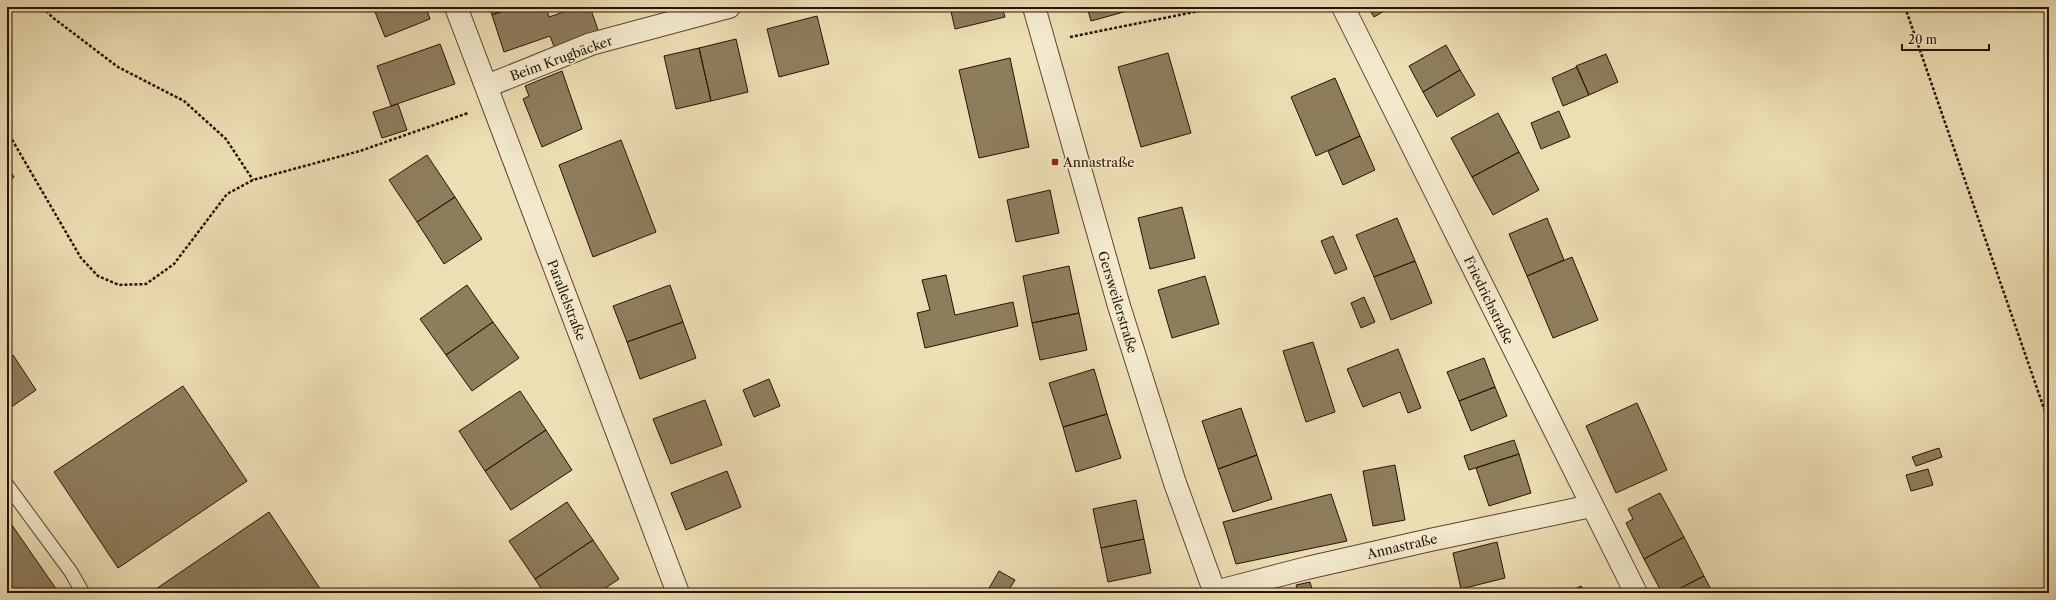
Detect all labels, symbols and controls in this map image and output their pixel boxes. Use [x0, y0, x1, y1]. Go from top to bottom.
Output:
scale bar [1902, 26, 1989, 52]
street label: Beim Krugbäcker [508, 32, 615, 84]
text: 20 m [1908, 32, 1937, 47]
place label: Annastraße [1062, 154, 1135, 170]
marker: Annastraße [1050, 157, 1060, 167]
street label: Gersweilerstraße [1095, 249, 1141, 355]
street label: Friedrichstraße [1461, 253, 1517, 347]
street label: Parallelstraße [544, 257, 590, 343]
street label: Annastraße [1364, 530, 1439, 562]

